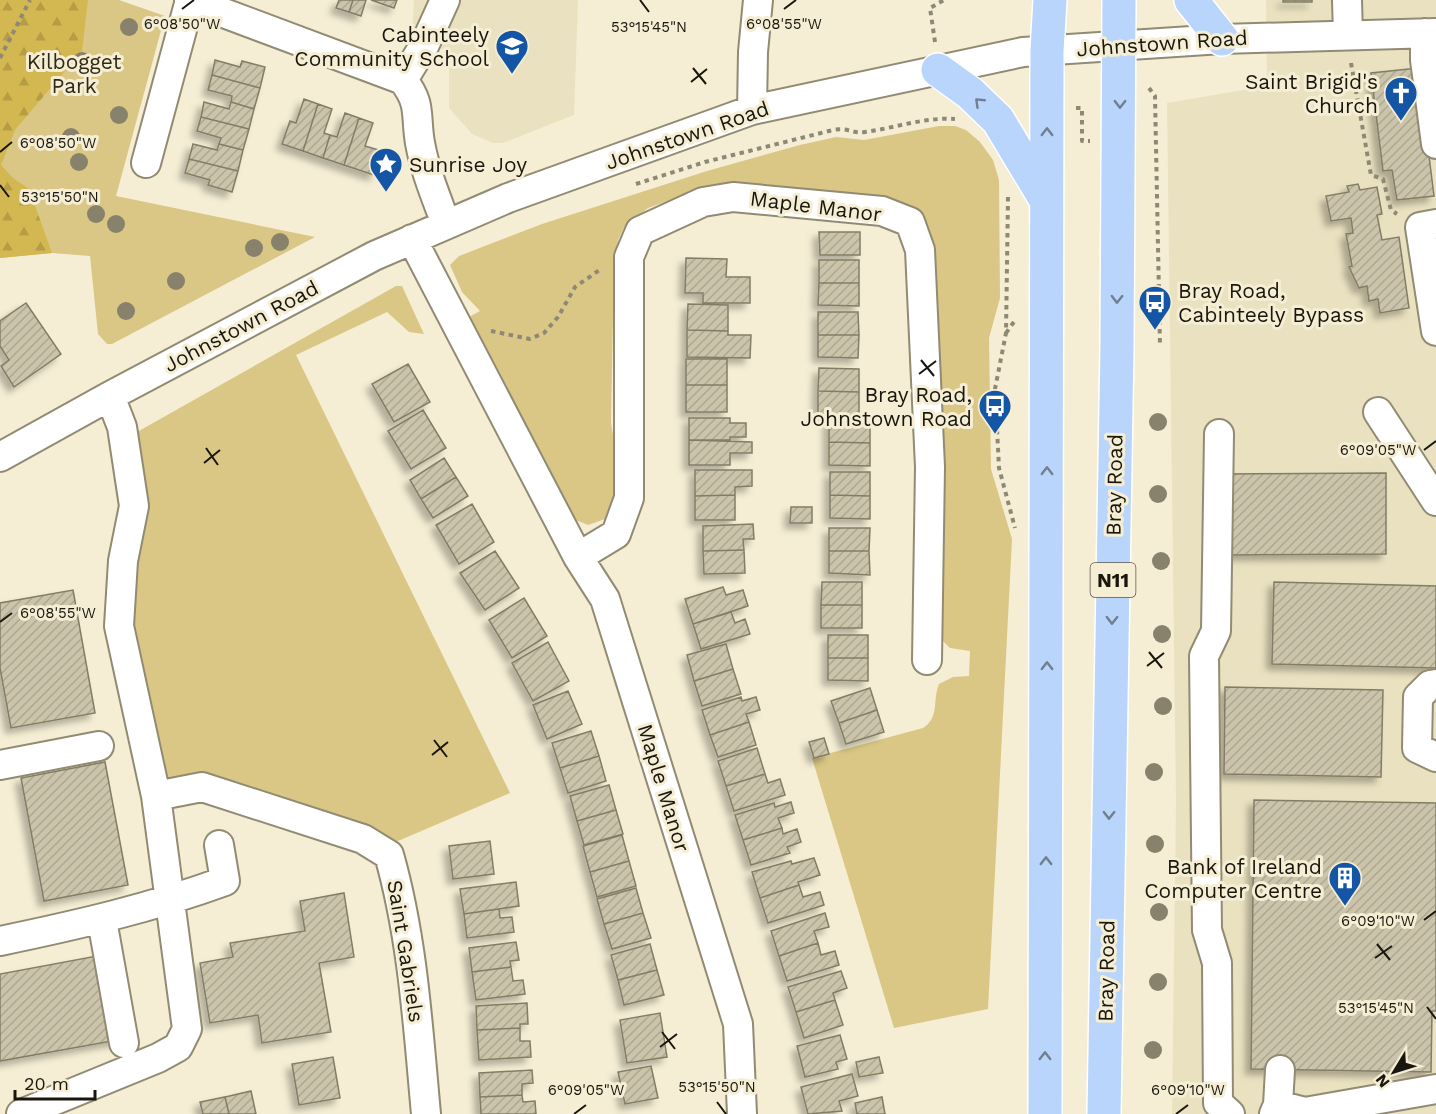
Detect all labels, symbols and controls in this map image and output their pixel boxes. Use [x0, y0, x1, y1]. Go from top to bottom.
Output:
text: 6°08'50"W [144, 15, 220, 33]
text: 6°08'55"W [746, 15, 822, 33]
text: 53°15'45"N [611, 18, 687, 36]
place label: Cabinteely Community School [294, 22, 490, 71]
street label: Johnstown Road [1076, 25, 1248, 61]
school or university icon: Cabinteely Community School [494, 28, 530, 75]
park label: Kilbogget Park [27, 49, 121, 98]
place label: Saint Brigid's Church [1245, 69, 1378, 118]
church icon: Saint Brigid's Church [1383, 75, 1419, 122]
street label: Johnstown Road [602, 95, 772, 175]
one-way arrow [976, 98, 986, 109]
one-way arrow [1114, 100, 1126, 109]
one-way arrow [1041, 127, 1053, 136]
text: 6°08'50"W [20, 134, 96, 152]
place icon: Sunrise Joy [368, 146, 404, 193]
place label: Sunrise Joy [409, 152, 527, 177]
street label: Maple Manor [749, 186, 884, 227]
text: 53°15'50"N [21, 188, 99, 206]
street label: Johnstown Road [159, 275, 323, 377]
place label: Bray Road, Cabinteely Bypass [1178, 278, 1364, 327]
bus stop icon: Bray Road, Cabinteely Bypass [1137, 284, 1173, 331]
one-way arrow [1111, 295, 1123, 304]
place label: Bray Road, Johnstown Road [801, 382, 972, 431]
bus stop icon: Bray Road, Johnstown Road [977, 388, 1013, 435]
street label: Bray Road [1101, 434, 1127, 536]
text: 6°09'05"W [1340, 441, 1416, 459]
one-way arrow [1041, 466, 1053, 475]
road number: N11 [1090, 563, 1136, 597]
text: 6°08'55"W [20, 604, 96, 622]
one-way arrow [1106, 616, 1118, 625]
one-way arrow [1041, 661, 1053, 670]
street label: Maple Manor [633, 721, 695, 855]
one-way arrow [1102, 810, 1115, 819]
place label: Bank of Ireland Computer Centre [1144, 854, 1322, 903]
one-way arrow [1040, 856, 1052, 865]
building icon: Bank of Ireland Computer Centre [1327, 860, 1363, 907]
street label: Saint Gabriels [382, 878, 430, 1024]
text: 6°09'10"W [1341, 912, 1415, 930]
street label: Bray Road [1093, 920, 1119, 1022]
text: 53°15'45"N [1338, 999, 1414, 1017]
north arrow [1364, 1042, 1424, 1102]
one-way arrow [1039, 1051, 1051, 1060]
scale bar [15, 1063, 94, 1101]
text: N [1371, 1070, 1394, 1091]
text: 20 m [24, 1073, 69, 1094]
text: 53°15'50"N [678, 1078, 756, 1096]
text: 6°09'05"W [548, 1081, 624, 1099]
text: 6°09'10"W [1151, 1081, 1225, 1099]

